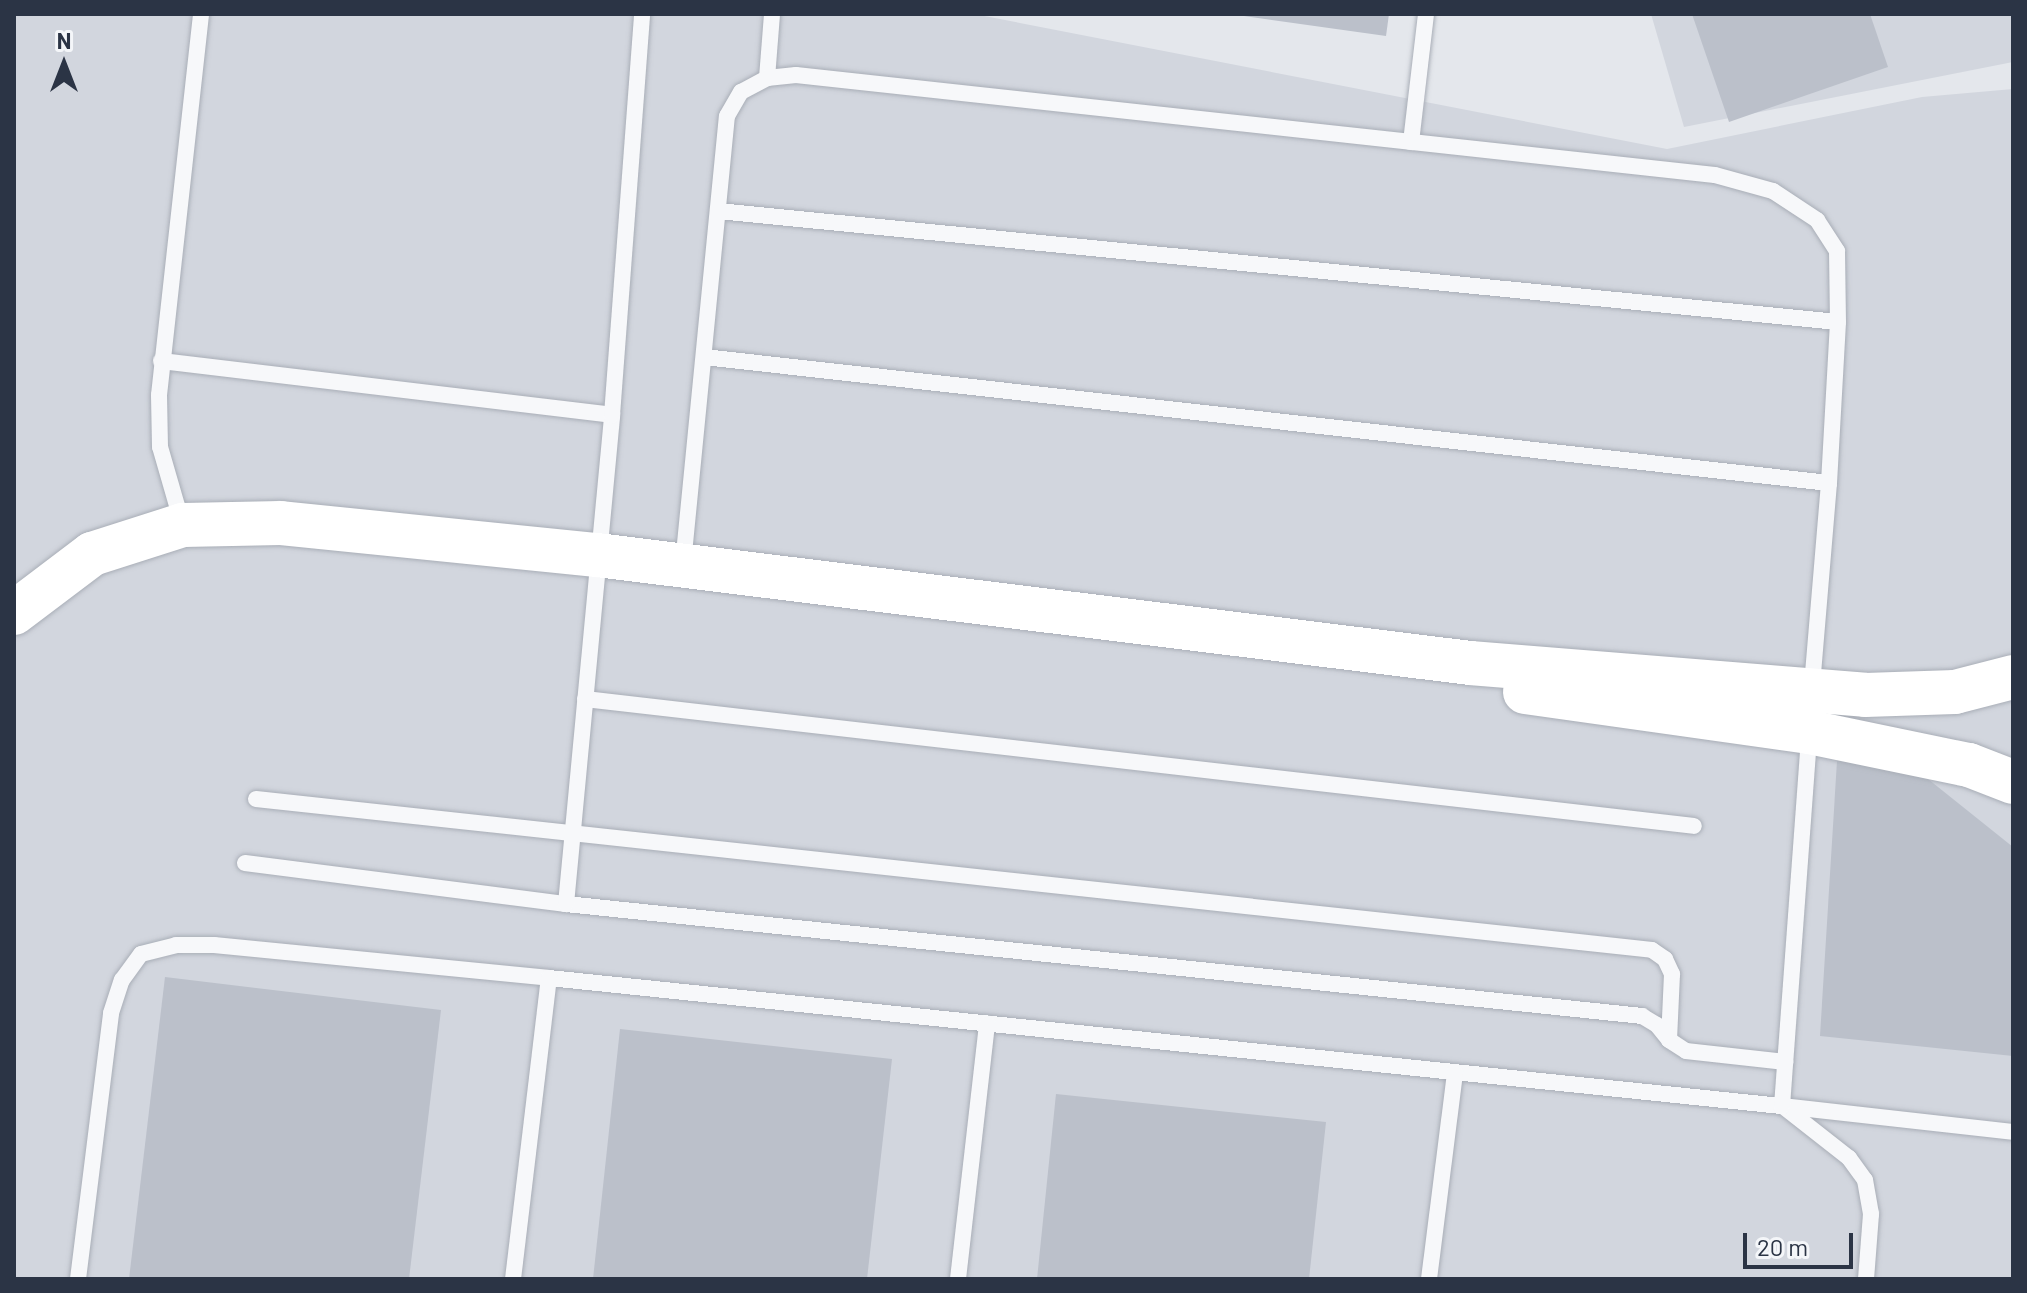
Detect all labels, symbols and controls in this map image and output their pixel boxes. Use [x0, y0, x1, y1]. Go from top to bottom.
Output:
north arrow [24, 24, 104, 104]
text: N [57, 27, 71, 53]
scale bar [1747, 1217, 1857, 1267]
text: 20 m [1757, 1232, 1808, 1261]

